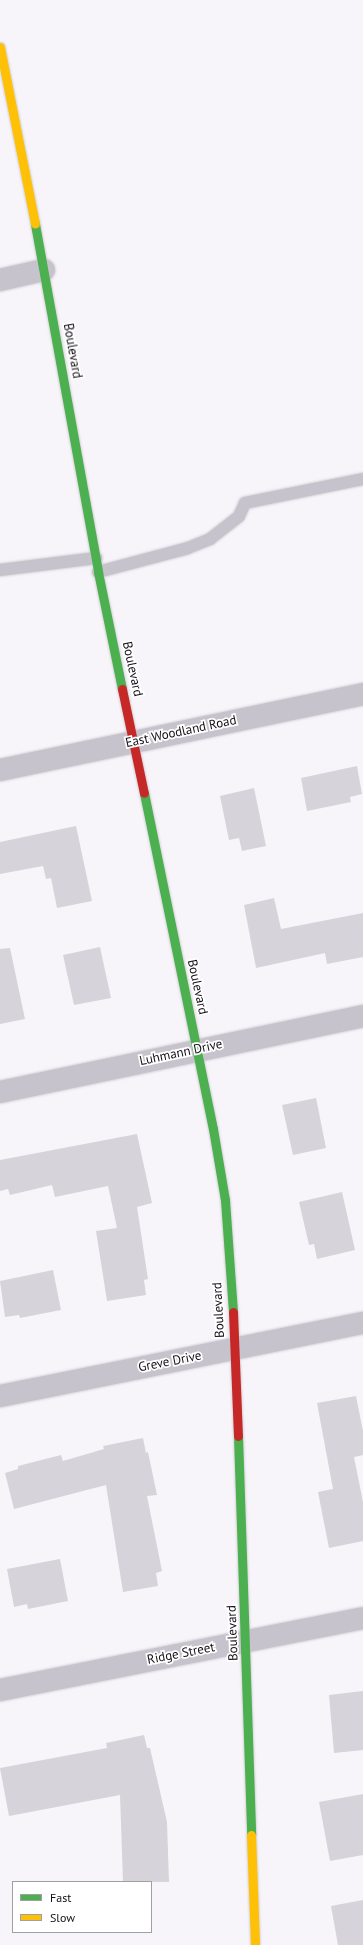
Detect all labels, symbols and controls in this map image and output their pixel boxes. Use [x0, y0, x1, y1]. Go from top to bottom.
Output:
street label: Boulevard [59, 322, 85, 380]
street label: Boulevard [119, 640, 145, 698]
street label: East Woodland Road [124, 713, 238, 751]
street label: Boulevard [184, 958, 210, 1016]
street label: Luhmann Drive [138, 1037, 224, 1069]
street label: Boulevard [210, 1282, 228, 1338]
street label: Greve Drive [137, 1348, 203, 1376]
street label: Boulevard [224, 1605, 242, 1661]
street label: Ridge Street [146, 1640, 216, 1668]
legend [12, 1881, 152, 1933]
text: Fast [50, 1890, 71, 1905]
text: Slow [50, 1910, 75, 1925]

